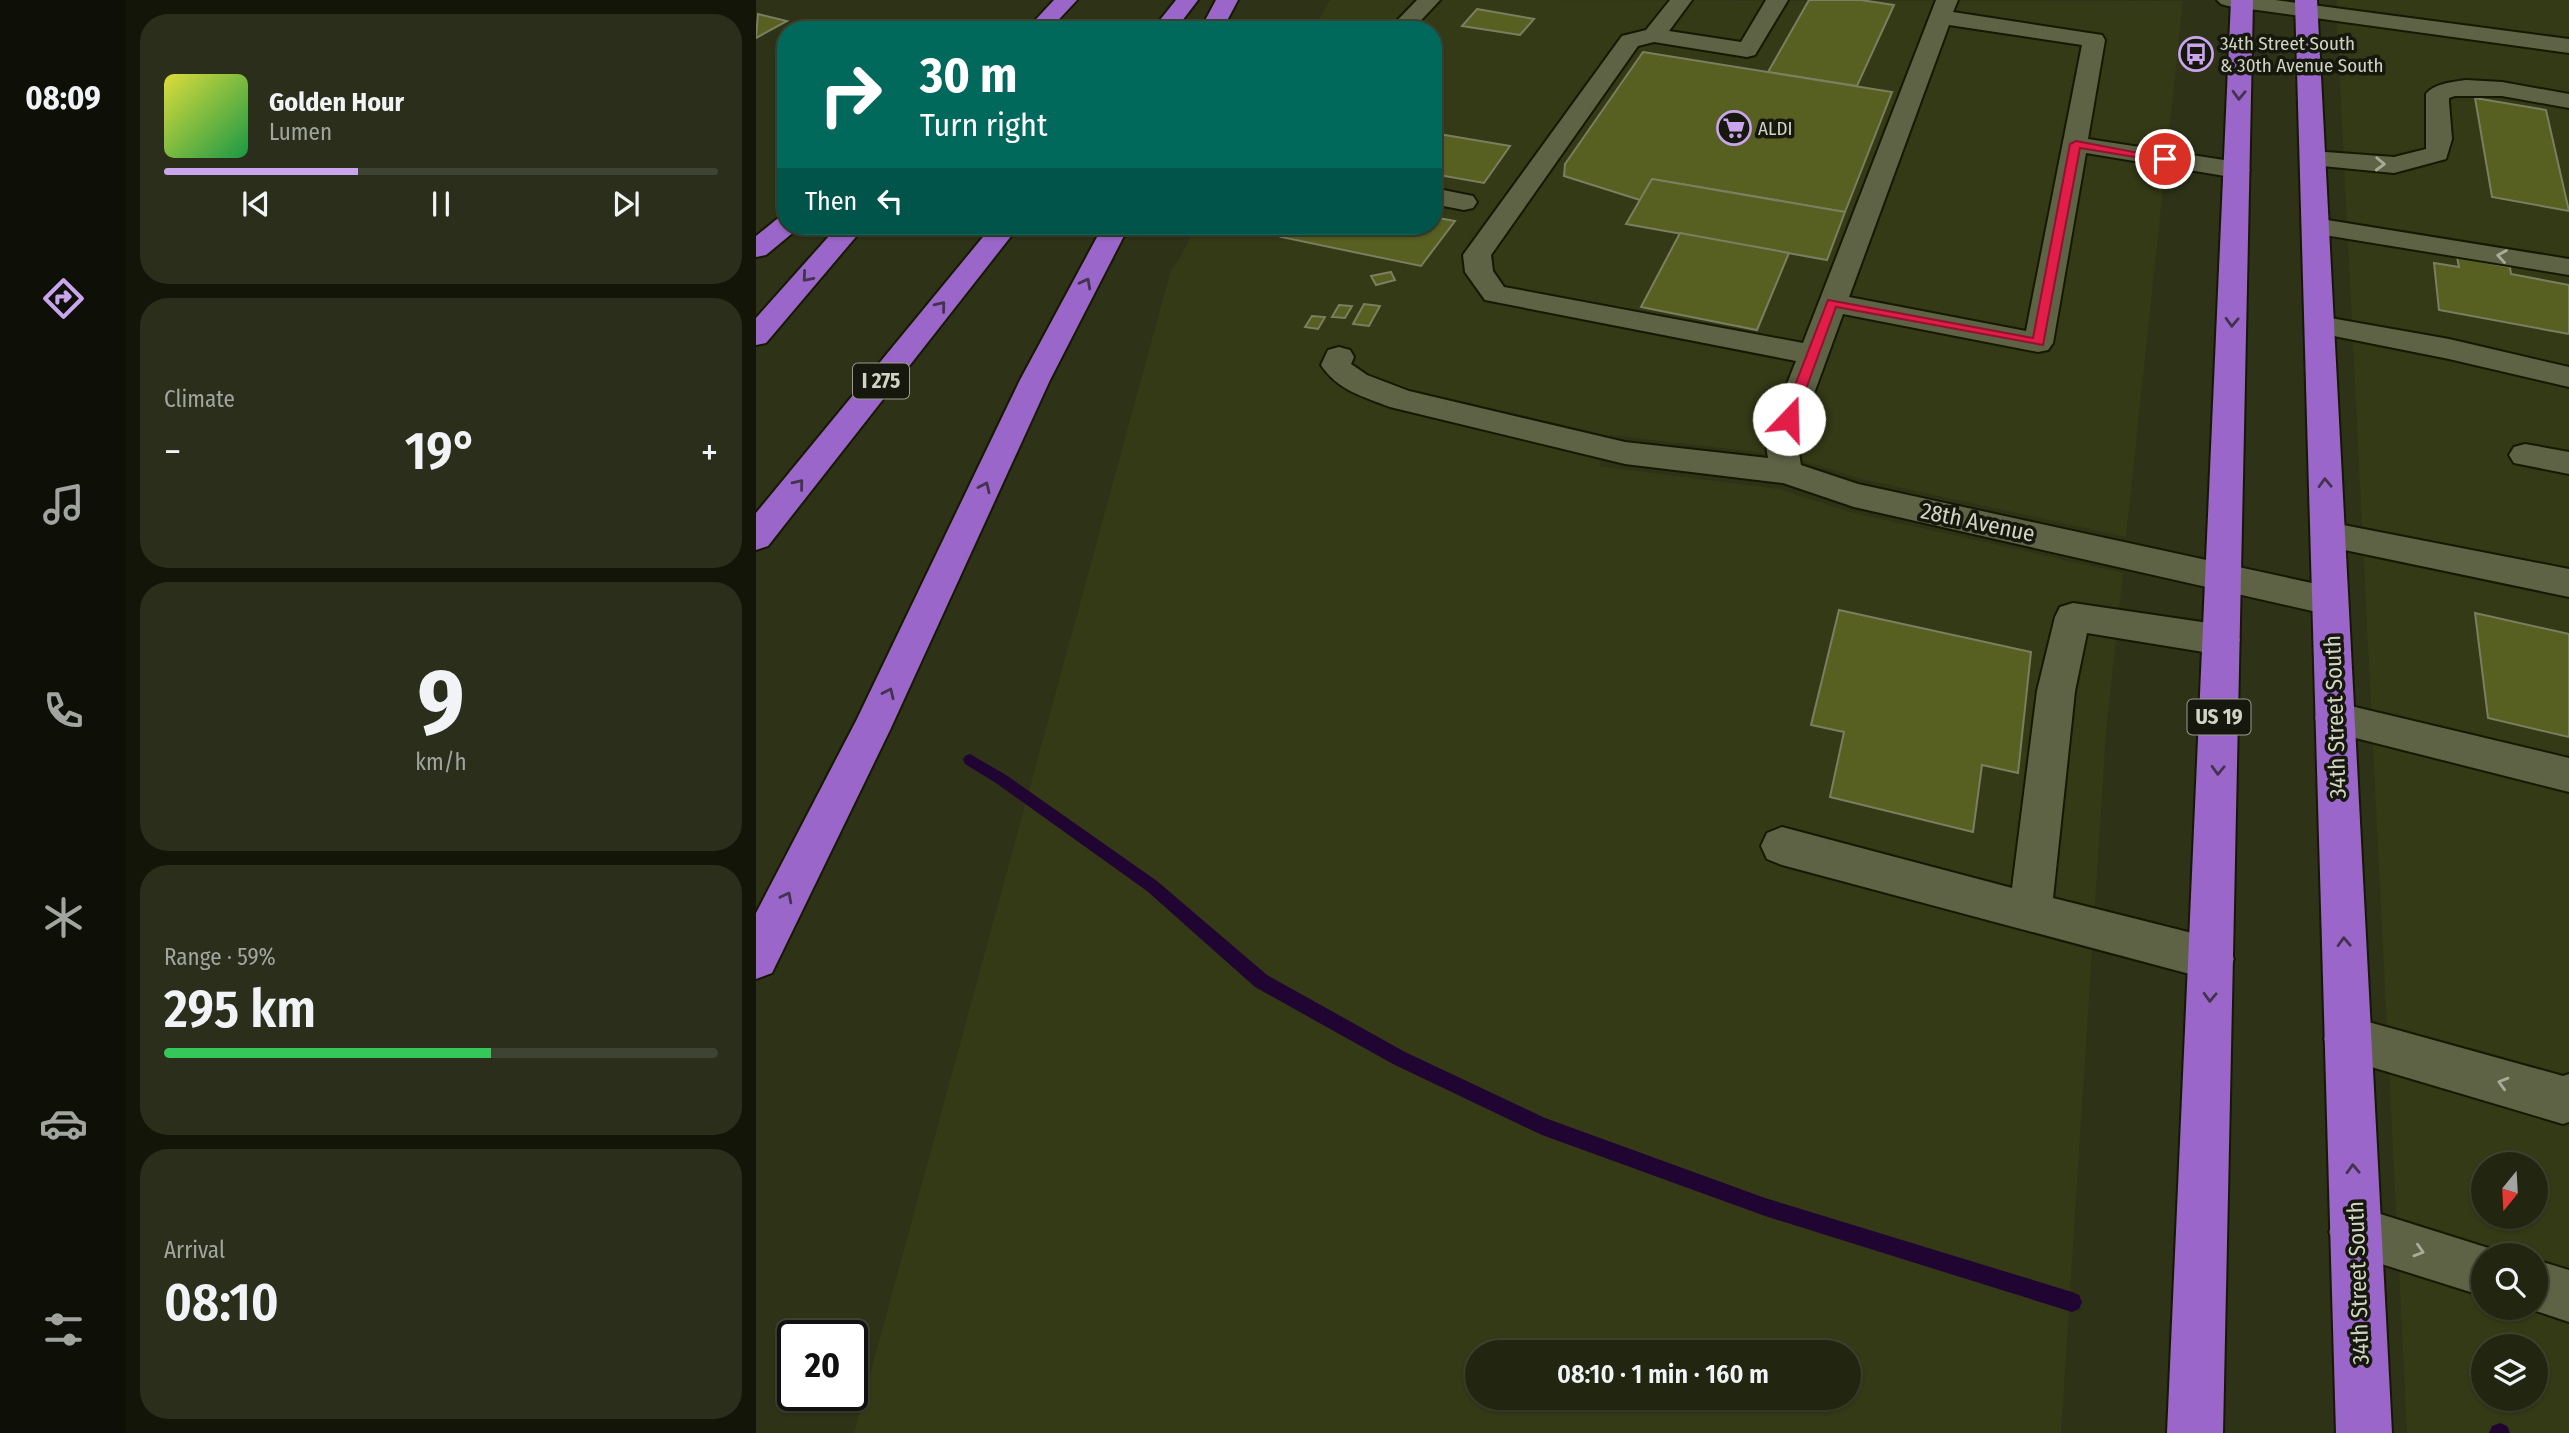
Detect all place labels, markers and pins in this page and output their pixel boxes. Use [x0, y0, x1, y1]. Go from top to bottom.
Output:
place label: 34th Street South & 30th Avenue South [2220, 32, 2383, 77]
bus stop icon: 34th Street South & 30th Avenue South [2177, 35, 2215, 73]
supermarket icon: ALDI [1715, 109, 1753, 147]
place label: ALDI [1758, 117, 1792, 140]
pin [2135, 129, 2195, 189]

